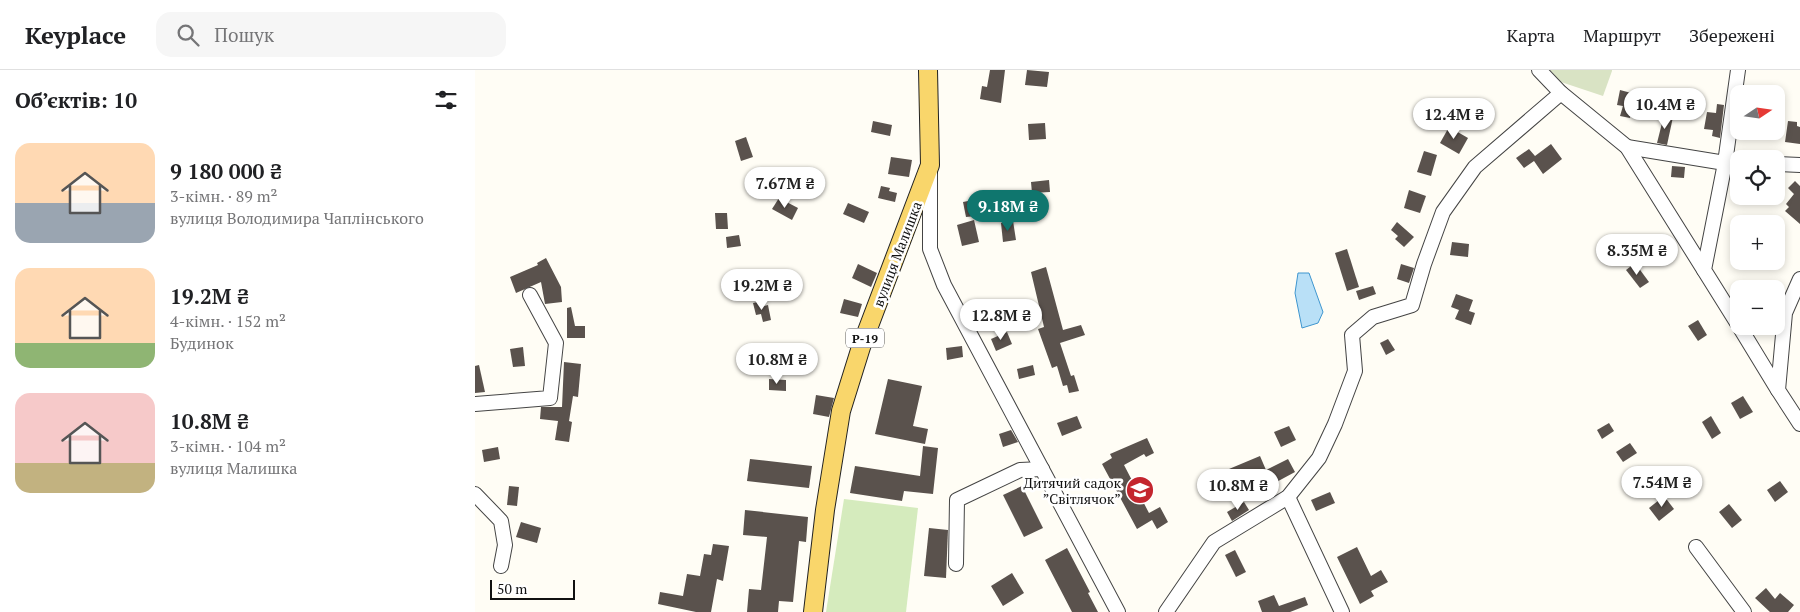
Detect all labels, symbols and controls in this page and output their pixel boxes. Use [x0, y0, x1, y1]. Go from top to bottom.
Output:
search box [156, 12, 506, 57]
text: Keyplace [25, 19, 126, 51]
icon: search [174, 21, 202, 49]
text: Пошук [214, 22, 274, 47]
text: Карта [1507, 23, 1555, 47]
text: Маршрут [1583, 23, 1661, 47]
text: Збережені [1689, 23, 1775, 47]
north arrow [1730, 85, 1785, 140]
map controls [1730, 85, 1785, 335]
text: Об’єктів: 10 [15, 86, 137, 114]
icon: filters [432, 86, 460, 114]
pin: 10.4M ₴ [1619, 88, 1711, 130]
text: 10.4M ₴ [1635, 93, 1695, 115]
pin: 12.4M ₴ [1408, 98, 1500, 140]
text: 12.4M ₴ [1424, 103, 1484, 125]
button: locate [1730, 150, 1785, 205]
text: 9 180 000 ₴ [170, 157, 282, 185]
icon: home [55, 163, 115, 223]
pin: 7.67M ₴ [739, 166, 831, 209]
text: 7.67M ₴ [755, 172, 815, 194]
text: 3-кімн. · 89 m² [170, 185, 277, 207]
pin: 9.18M ₴ [962, 190, 1054, 232]
text: 9.18M ₴ [978, 195, 1038, 217]
street label: вулиця Малишка [868, 199, 926, 309]
text: вулиця Володимира Чаплінського [170, 207, 424, 229]
button: + [1730, 215, 1785, 270]
pin: 8.35M ₴ [1591, 234, 1683, 276]
text: 8.35M ₴ [1607, 239, 1667, 261]
pin: 19.2M ₴ [716, 268, 808, 311]
text: 19.2M ₴ [732, 274, 792, 296]
button: − [1730, 280, 1785, 335]
text: 19.2M ₴ [170, 282, 249, 310]
icon: home [55, 288, 115, 348]
pin: 12.8M ₴ [955, 298, 1047, 341]
text: 12.8M ₴ [971, 304, 1031, 326]
text: 4-кімн. · 152 m² [170, 310, 286, 332]
road number: Р-19 [846, 328, 884, 348]
text: Будинок [170, 332, 234, 354]
pin: 10.8M ₴ [731, 342, 823, 385]
text: 10.8M ₴ [747, 348, 807, 370]
text: 10.8M ₴ [170, 407, 249, 435]
icon: home [55, 413, 115, 473]
text: 3-кімн. · 104 m² [170, 435, 286, 457]
text: вулиця Малишка [170, 457, 297, 479]
pin: 7.54M ₴ [1616, 466, 1708, 508]
pin: 10.8M ₴ [1192, 468, 1284, 511]
text: 7.54M ₴ [1632, 471, 1692, 493]
place label: Дитячий садок ”Світлячок” [1023, 473, 1121, 508]
text: 10.8M ₴ [1208, 474, 1268, 496]
school or university icon: Дитячий садок ”Світлячок” [1125, 475, 1155, 505]
scale bar [490, 577, 575, 600]
text: 50 m [497, 579, 527, 598]

